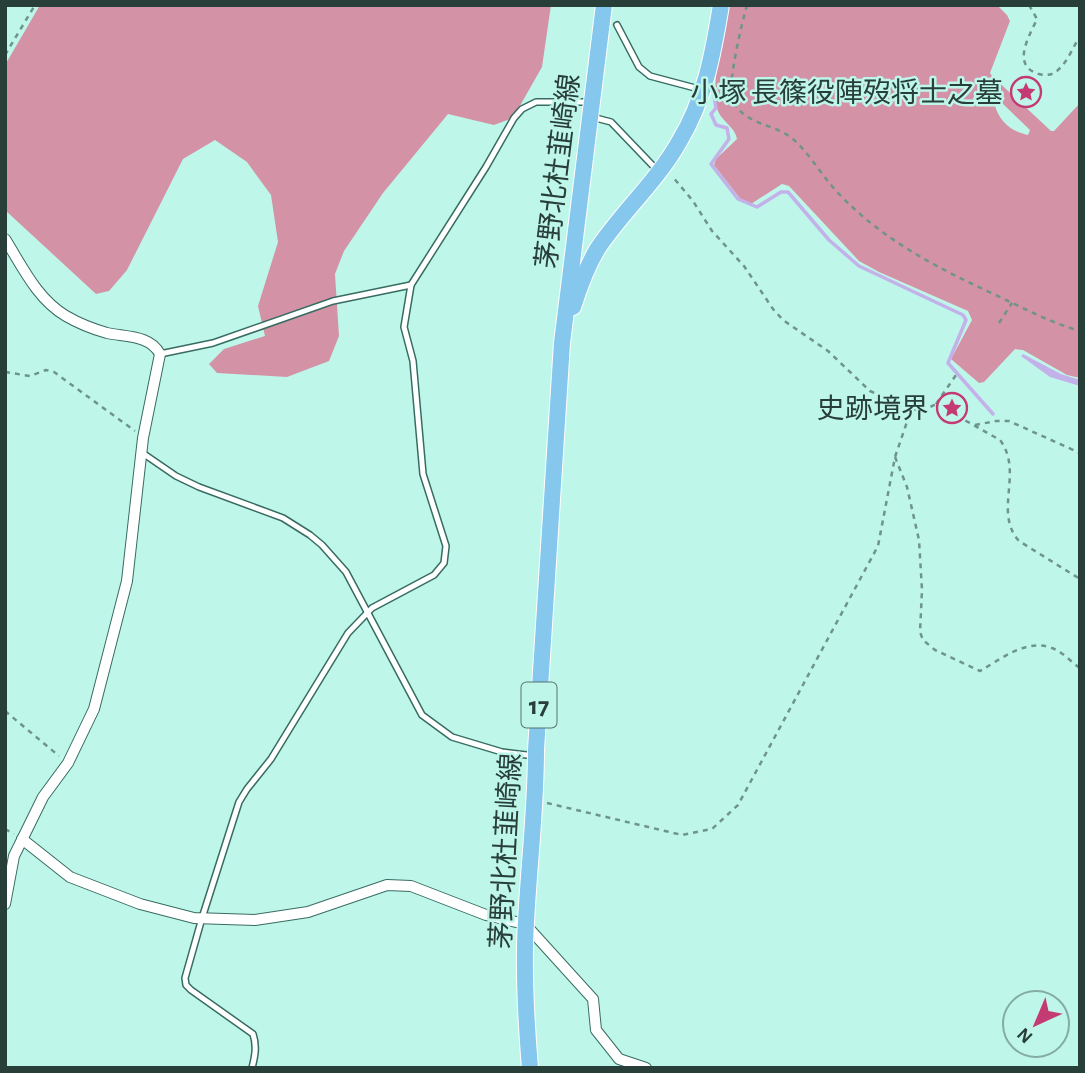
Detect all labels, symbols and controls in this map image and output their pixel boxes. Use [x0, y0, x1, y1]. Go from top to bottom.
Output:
street label: 茅野北杜韮崎線 [531, 72, 585, 270]
place icon: 小塚 長篠役陣歿将士之墓 [1009, 75, 1043, 109]
place label: 小塚 長篠役陣歿将士之墓 [690, 78, 1003, 108]
place icon: 史跡境界 [935, 391, 969, 425]
place label: 史跡境界 [817, 394, 929, 424]
road number: 17 [522, 682, 556, 727]
street label: 茅野北杜韮崎線 [486, 752, 526, 950]
north arrow [1001, 989, 1071, 1059]
text: N [1014, 1024, 1037, 1047]

